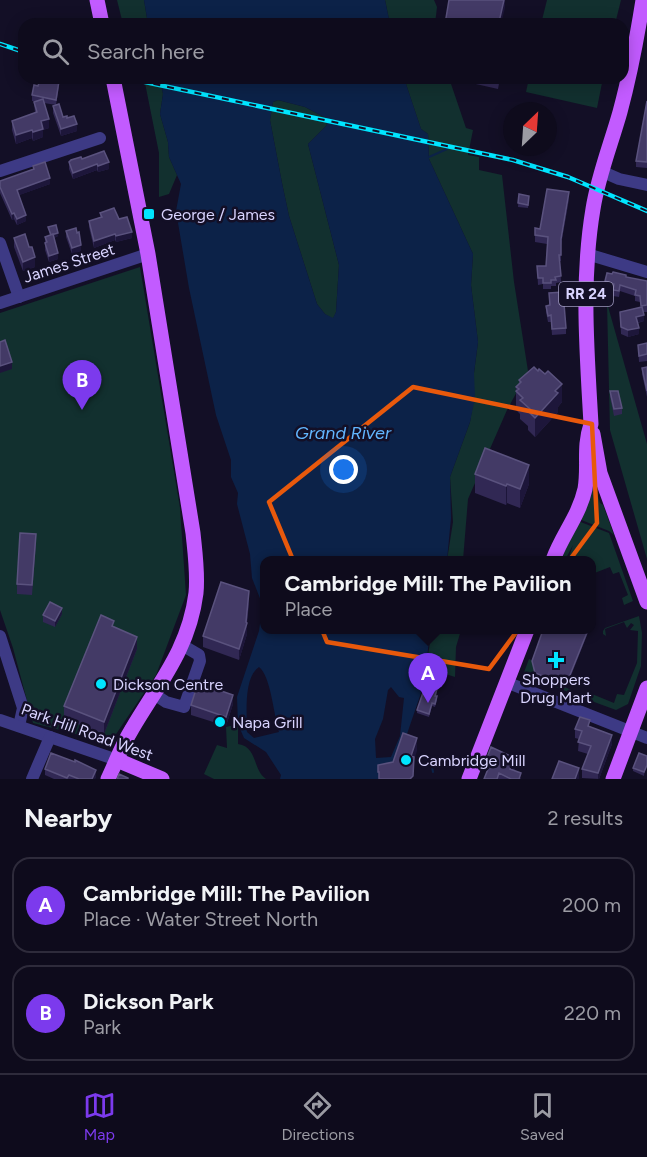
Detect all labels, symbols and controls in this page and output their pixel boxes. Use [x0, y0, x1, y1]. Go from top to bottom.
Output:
search box [18, 18, 629, 84]
icon: search [39, 35, 72, 68]
text: Search here [87, 38, 205, 65]
north arrow [503, 102, 557, 156]
place label: George / James [161, 205, 275, 224]
marker: George / James [142, 207, 156, 221]
street label: James Street [21, 239, 117, 287]
road number: RR 24 [559, 282, 613, 306]
pin: B [62, 360, 101, 410]
water label: Grand River [295, 422, 392, 444]
your location [329, 455, 358, 484]
popup [260, 556, 596, 634]
text: Cambridge Mill: The Pavilion [285, 570, 571, 597]
text: Place [285, 597, 333, 621]
marker: Shoppers Drug Mart [549, 653, 563, 667]
pin: A [408, 654, 448, 703]
place label: Shoppers Drug Mart [520, 670, 592, 707]
place label: Dickson Centre [113, 675, 223, 694]
marker: Dickson Centre [94, 677, 108, 691]
street label: Park Hill Road West [19, 699, 155, 765]
place label: Napa Grill [232, 713, 302, 732]
marker: Napa Grill [213, 715, 227, 729]
place label: Cambridge Mill [418, 751, 526, 770]
marker: Cambridge Mill [399, 753, 413, 767]
text: Nearby [24, 802, 112, 834]
text: 2 results [547, 806, 623, 830]
text: Cambridge Mill: The Pavilion [83, 880, 370, 907]
text: A [38, 893, 53, 917]
text: 200 m [562, 893, 621, 917]
text: Place · Water Street North [83, 907, 318, 931]
text: Dickson Park [83, 988, 214, 1015]
text: B [39, 1001, 52, 1025]
text: 220 m [564, 1001, 621, 1025]
text: Park [83, 1015, 121, 1039]
tab: Map [83, 1089, 116, 1144]
tab: Directions [281, 1089, 354, 1144]
tab: Saved [520, 1089, 564, 1144]

